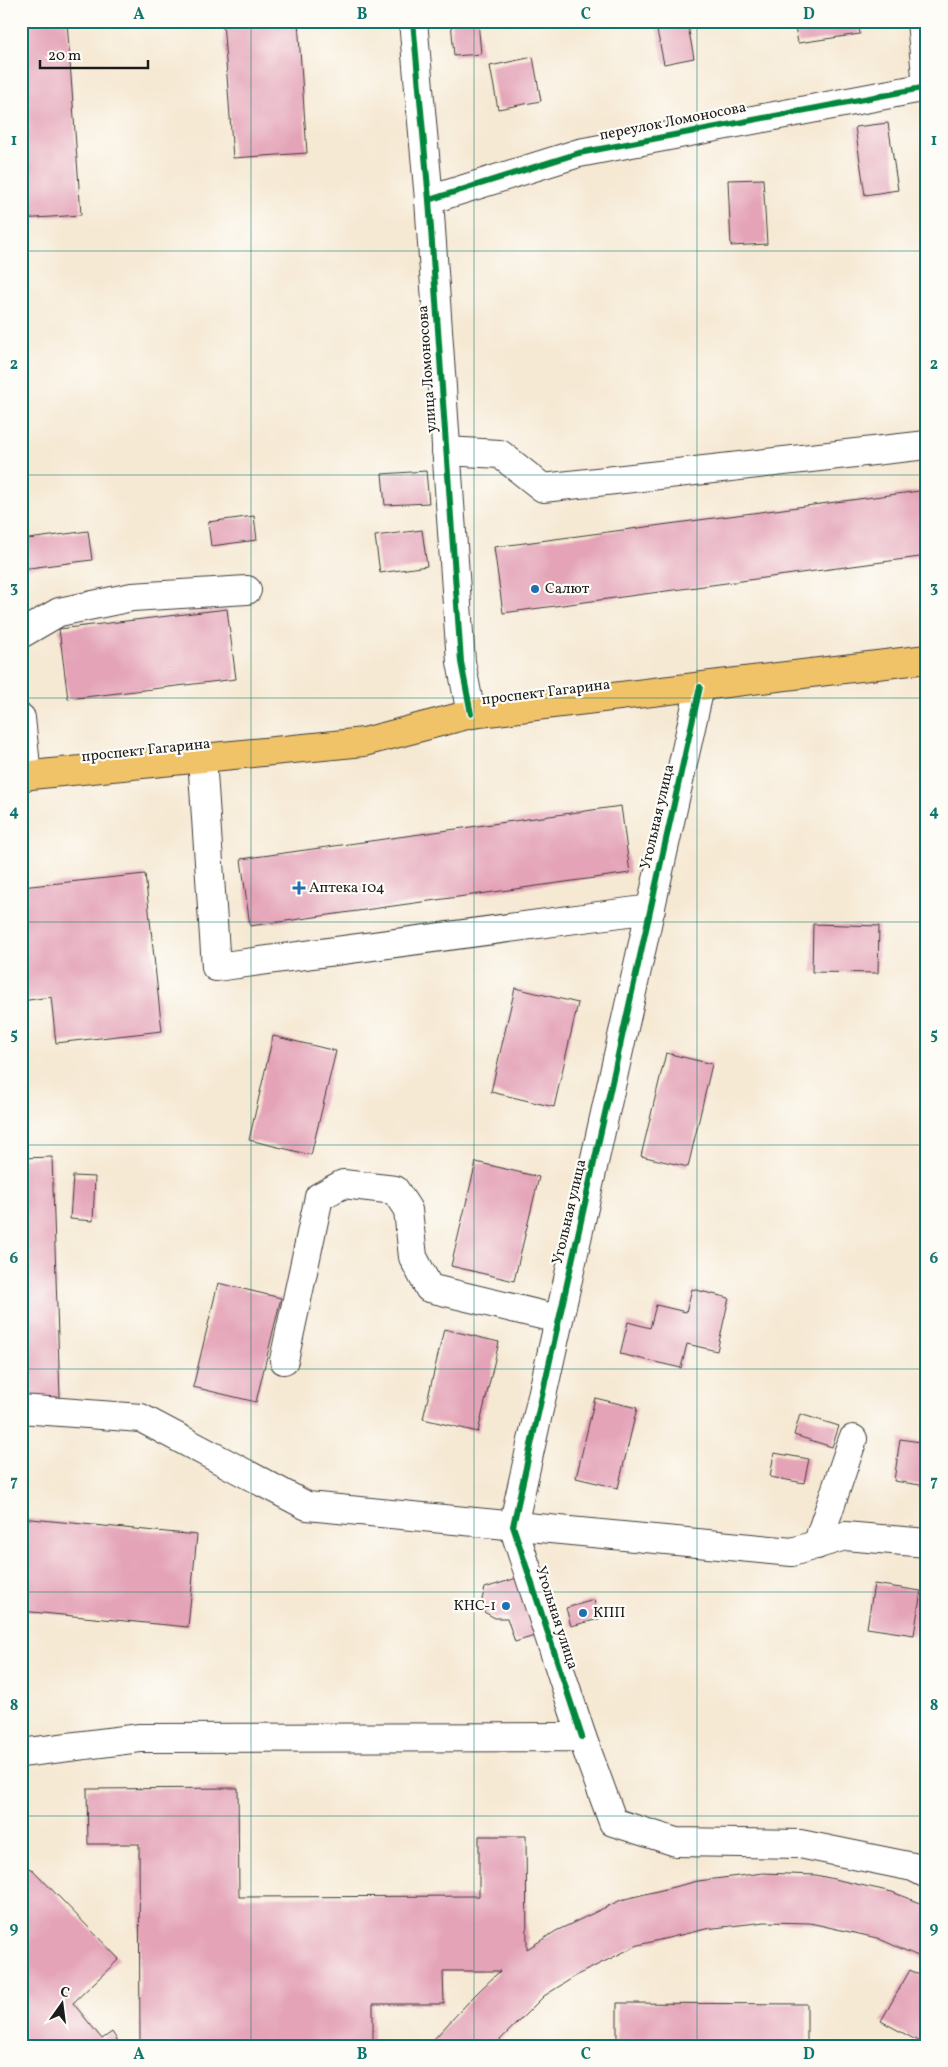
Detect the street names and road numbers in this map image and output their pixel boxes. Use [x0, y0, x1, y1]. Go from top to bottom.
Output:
street label: переулок Ломоносова [598, 97, 748, 147]
street label: улица Ломоносова [413, 305, 443, 433]
street label: проспект Гагарина [481, 675, 611, 711]
street label: проспект Гагарина [81, 734, 211, 768]
street label: Угольная улица [636, 762, 680, 872]
street label: Угольная улица [548, 1157, 592, 1267]
street label: Угольная улица [529, 1564, 583, 1672]

